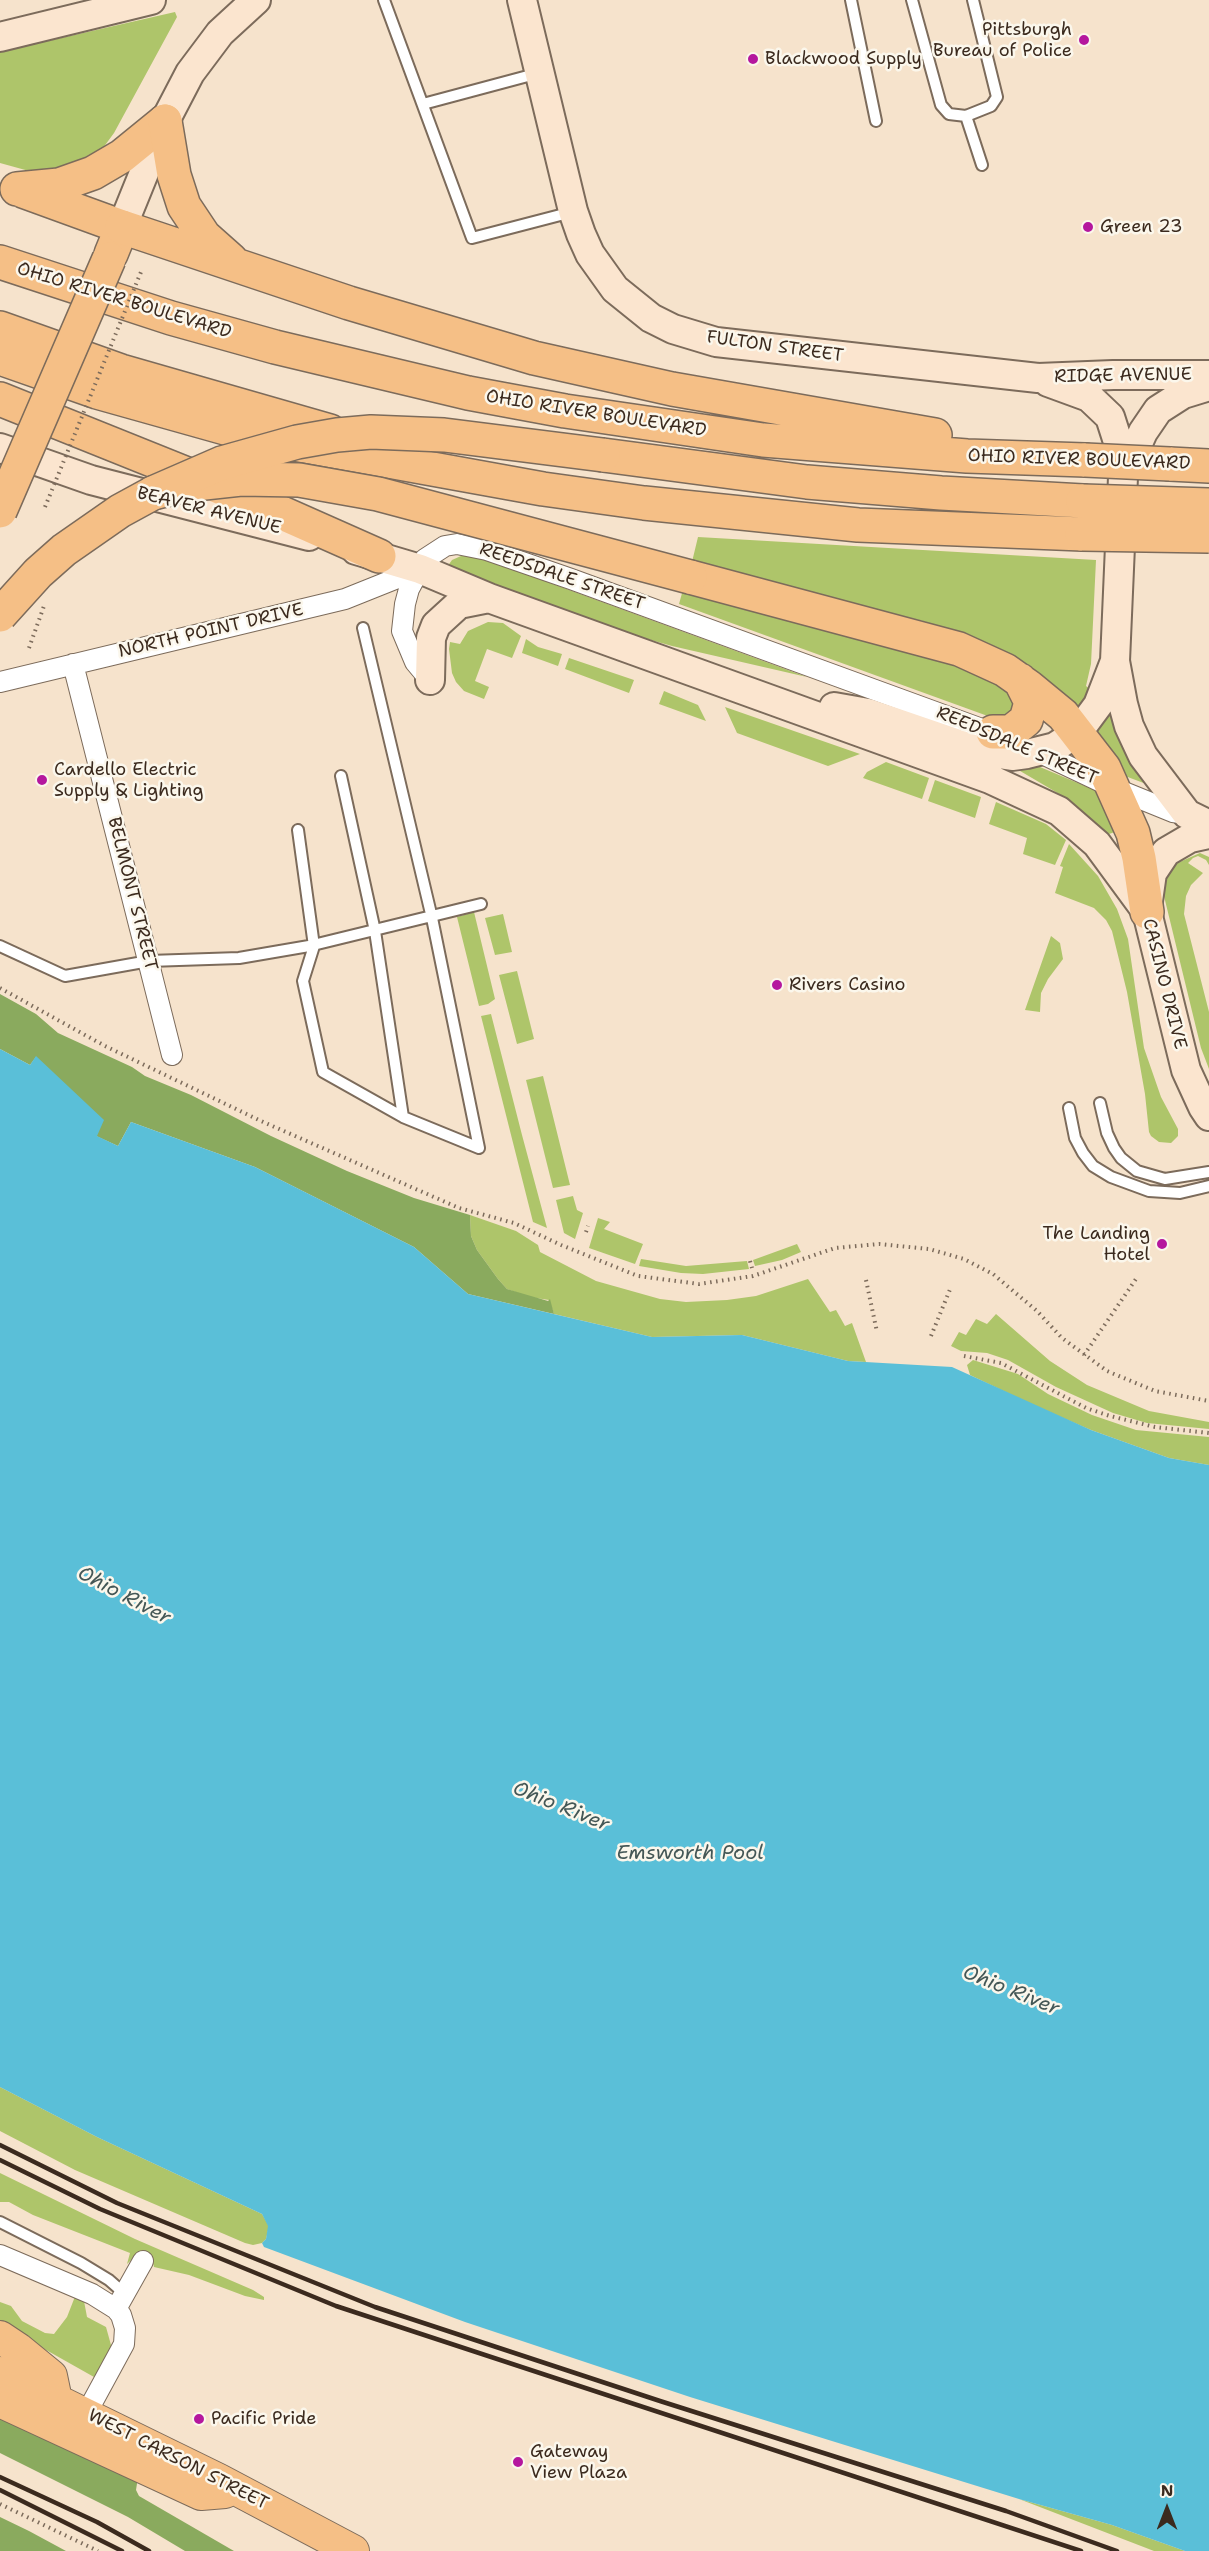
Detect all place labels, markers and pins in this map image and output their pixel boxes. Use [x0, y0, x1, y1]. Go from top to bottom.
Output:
place label: Pittsburgh Bureau of Police [933, 19, 1072, 62]
marker: Pittsburgh Bureau of Police [1077, 33, 1091, 47]
place label: Blackwood Supply [765, 48, 922, 70]
marker: Blackwood Supply [746, 52, 760, 66]
place label: Green 23 [1100, 216, 1183, 238]
marker: Green 23 [1081, 220, 1095, 234]
place label: Cardello Electric Supply & Lighting [54, 759, 203, 802]
marker: Cardello Electric Supply & Lighting [35, 773, 49, 787]
place label: Rivers Casino [789, 974, 905, 996]
marker: Rivers Casino [770, 978, 784, 992]
place label: The Landing Hotel [1042, 1223, 1150, 1266]
marker: The Landing Hotel [1155, 1237, 1169, 1251]
place label: Pacific Pride [211, 2408, 316, 2430]
marker: Pacific Pride [192, 2412, 206, 2426]
place label: Gateway View Plaza [530, 2441, 627, 2484]
marker: Gateway View Plaza [511, 2455, 525, 2469]

